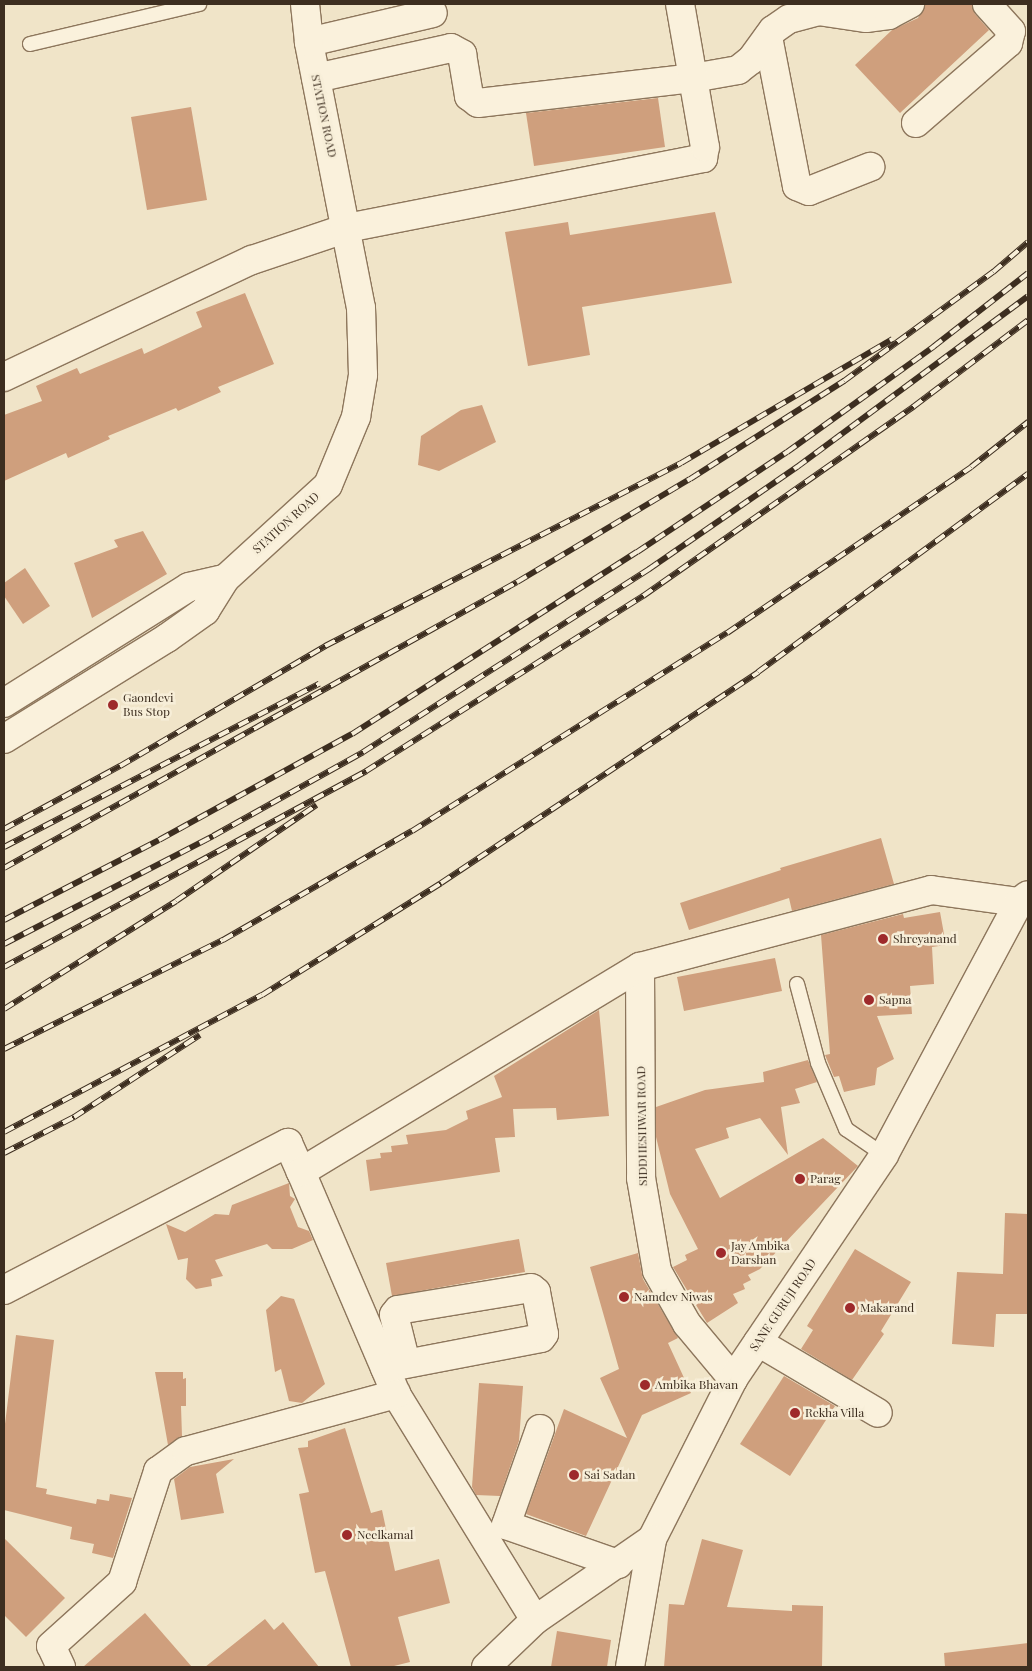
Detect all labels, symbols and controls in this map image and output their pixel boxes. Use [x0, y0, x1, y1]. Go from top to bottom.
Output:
street label: STATION ROAD [308, 73, 340, 159]
street label: STATION ROAD [250, 489, 322, 557]
place label: Gaondevi Bus Stop [123, 691, 173, 719]
marker: Gaondevi Bus Stop [107, 699, 119, 711]
place label: Shreyanand [893, 932, 957, 946]
marker: Shreyanand [877, 933, 889, 945]
place label: Sapna [879, 993, 912, 1007]
marker: Sapna [863, 994, 875, 1006]
street label: SIDDHESHWAR ROAD [634, 1066, 650, 1186]
place label: Parag [810, 1172, 841, 1186]
marker: Parag [794, 1173, 806, 1185]
place label: Jay Ambika Darshan [731, 1239, 791, 1267]
marker: Jay Ambika Darshan [715, 1247, 727, 1259]
street label: SANE GURUJI ROAD [747, 1256, 819, 1354]
place label: Namdev Niwas [634, 1290, 713, 1304]
marker: Namdev Niwas [618, 1291, 630, 1303]
place label: Makarand [860, 1301, 914, 1315]
marker: Makarand [844, 1302, 856, 1314]
place label: Ambika Bhavan [655, 1378, 738, 1392]
marker: Ambika Bhavan [639, 1379, 651, 1391]
place label: Rekha Villa [805, 1406, 865, 1420]
marker: Rekha Villa [789, 1407, 801, 1419]
place label: Sai Sadan [584, 1468, 636, 1482]
marker: Sai Sadan [568, 1469, 580, 1481]
place label: Neelkamal [357, 1528, 413, 1542]
marker: Neelkamal [341, 1529, 353, 1541]

